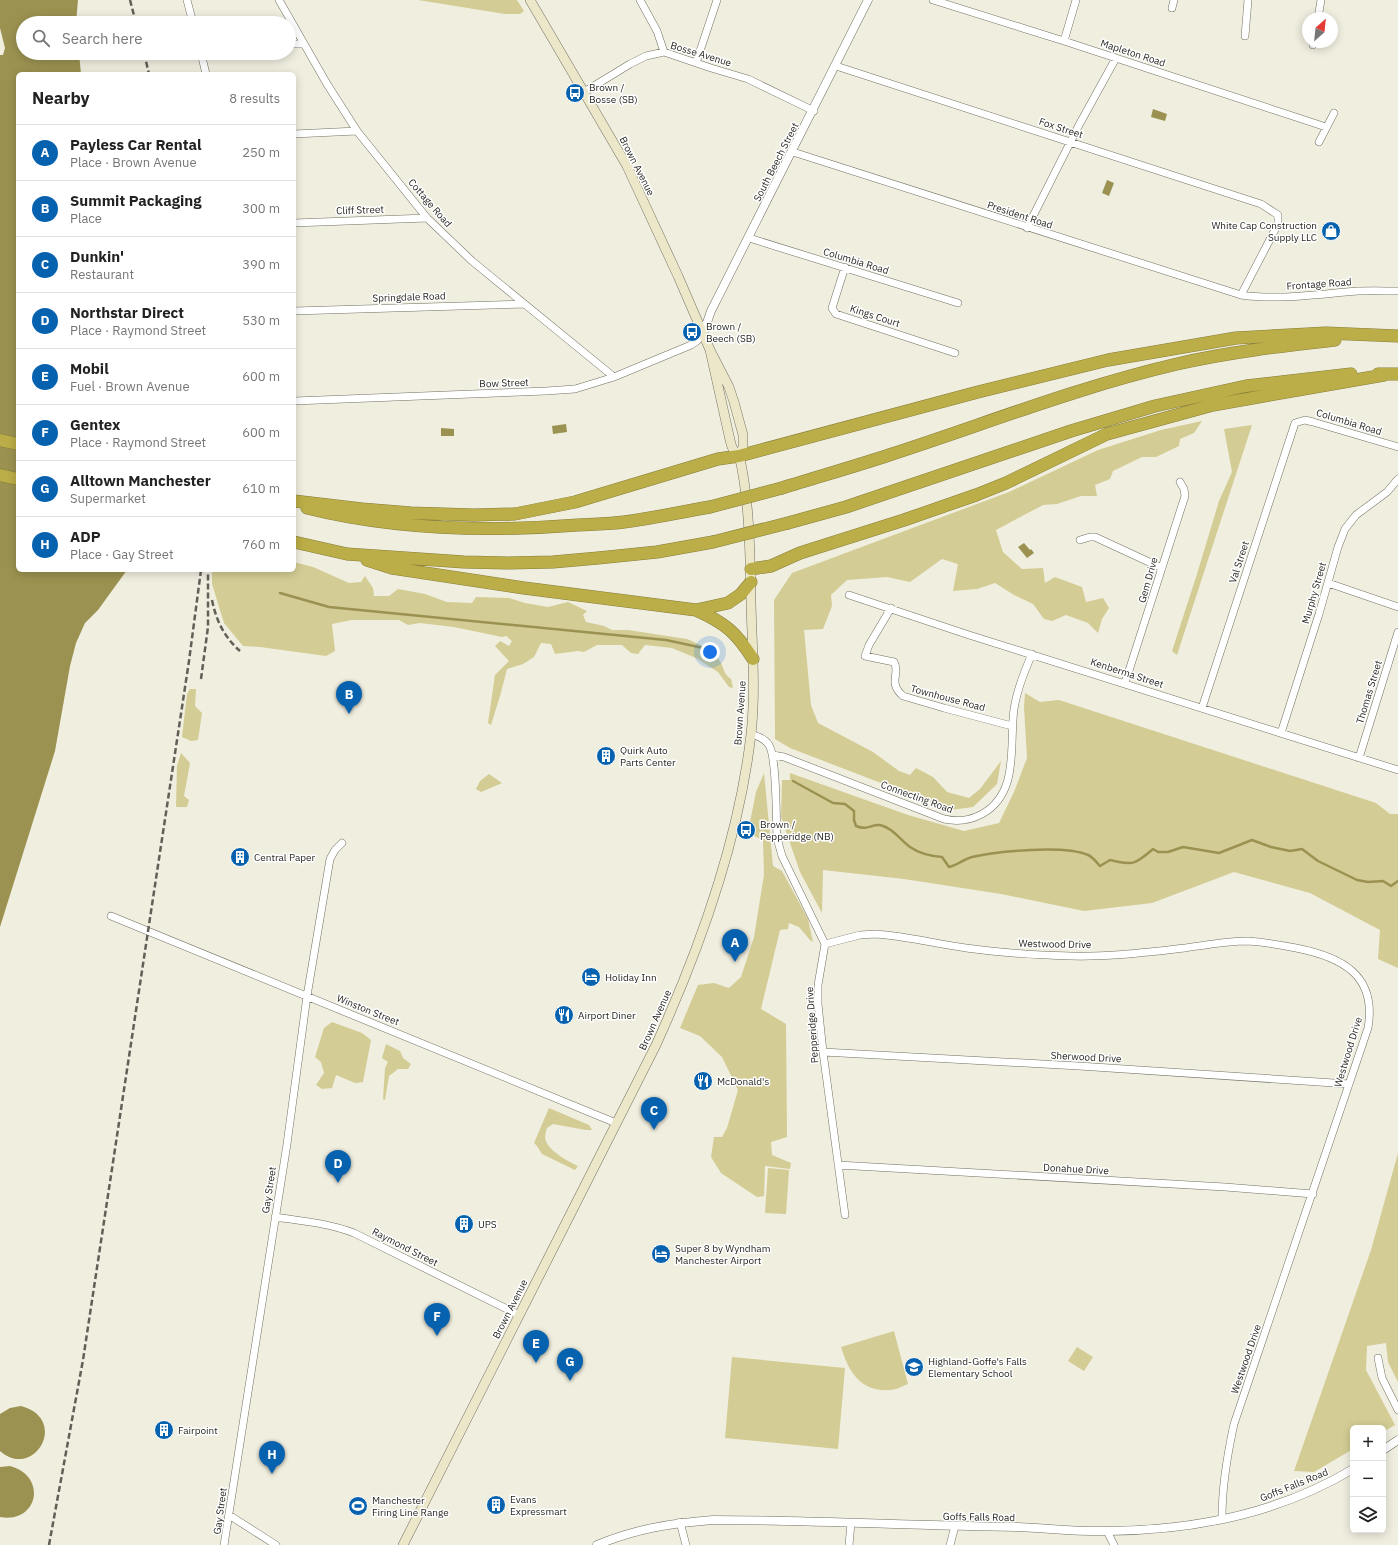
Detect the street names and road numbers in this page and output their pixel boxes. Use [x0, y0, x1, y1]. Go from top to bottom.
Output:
street label: Mapleton Road [1099, 36, 1167, 70]
street label: Bosse Avenue [669, 39, 734, 70]
street label: Fox Street [1037, 115, 1085, 141]
street label: South Beech Street [751, 120, 802, 204]
street label: Brown Avenue [616, 134, 658, 198]
street label: Cottage Road [405, 176, 455, 230]
street label: President Road [986, 198, 1054, 232]
street label: Cliff Street [336, 203, 385, 217]
street label: Columbia Road [822, 245, 890, 277]
street label: Frontage Road [1286, 275, 1352, 293]
street label: Springdale Road [372, 289, 446, 305]
street label: Kings Court [848, 302, 902, 330]
street label: Bow Street [479, 376, 529, 390]
street label: Columbia Road [1315, 406, 1383, 438]
street label: Val Street [1226, 539, 1252, 585]
street label: Gem Drive [1135, 555, 1161, 604]
street label: Murphy Street [1299, 560, 1329, 625]
street label: Kenberma Street [1089, 655, 1166, 691]
street label: Thomas Street [1353, 658, 1385, 725]
street label: Brown Avenue [731, 680, 749, 746]
street label: Townhouse Road [909, 682, 987, 714]
street label: Connecting Road [879, 778, 955, 816]
street label: Westwood Drive [1019, 937, 1092, 951]
street label: Pepperidge Drive [803, 986, 821, 1064]
street label: Brown Avenue [636, 987, 674, 1052]
street label: Winston Street [335, 992, 402, 1029]
street label: Westwood Drive [1331, 1015, 1365, 1089]
street label: Sherwood Drive [1050, 1049, 1122, 1065]
street label: Donahue Drive [1043, 1161, 1110, 1177]
street label: Gay Street [259, 1165, 279, 1214]
street label: Raymond Street [370, 1225, 441, 1269]
street label: Brown Avenue [489, 1277, 531, 1341]
street label: Westwood Drive [1228, 1322, 1264, 1396]
street label: Goffs Falls Road [1258, 1465, 1330, 1505]
street label: Gay Street [210, 1486, 230, 1535]
street label: Goffs Falls Road [943, 1510, 1015, 1524]

